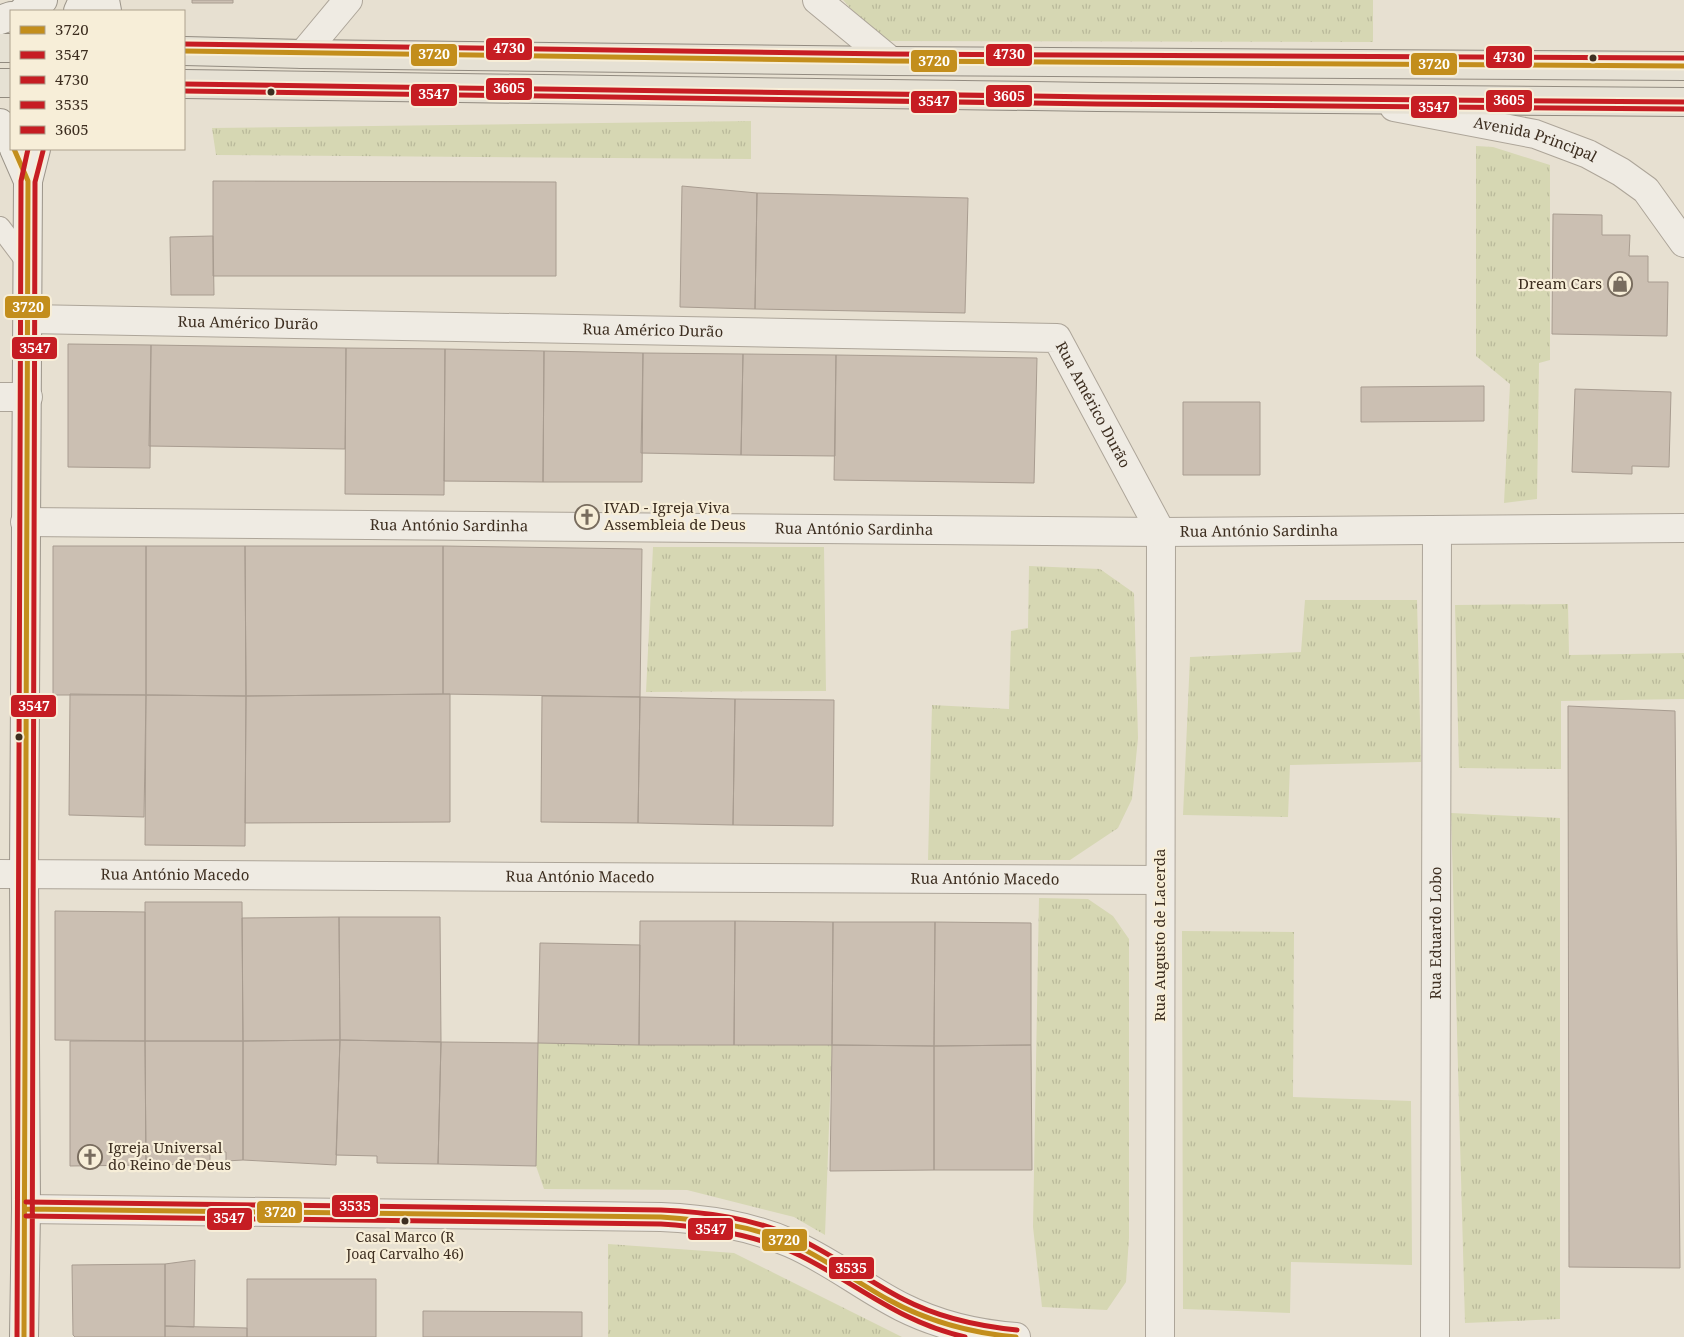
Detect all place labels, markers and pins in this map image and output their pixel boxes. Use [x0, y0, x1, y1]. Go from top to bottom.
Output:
unlabelled marker [1588, 53, 1598, 63]
unlabelled marker [266, 87, 276, 97]
shop icon: Dream Cars [1607, 271, 1633, 297]
place label: Dream Cars [1518, 273, 1602, 293]
place label: IVAD - Igreja Viva Assembleia de Deus [604, 497, 746, 534]
church icon: IVAD - Igreja Viva Assembleia de Deus [574, 504, 600, 530]
unlabelled marker [14, 732, 24, 742]
place label: Igreja Universal do Reino de Deus [108, 1137, 231, 1174]
church icon: Igreja Universal do Reino de Deus [77, 1144, 103, 1170]
marker: Casal Marco (R Joaq Carvalho 46) [400, 1216, 410, 1226]
place label: Casal Marco (R Joaq Carvalho 46) [345, 1227, 464, 1263]

